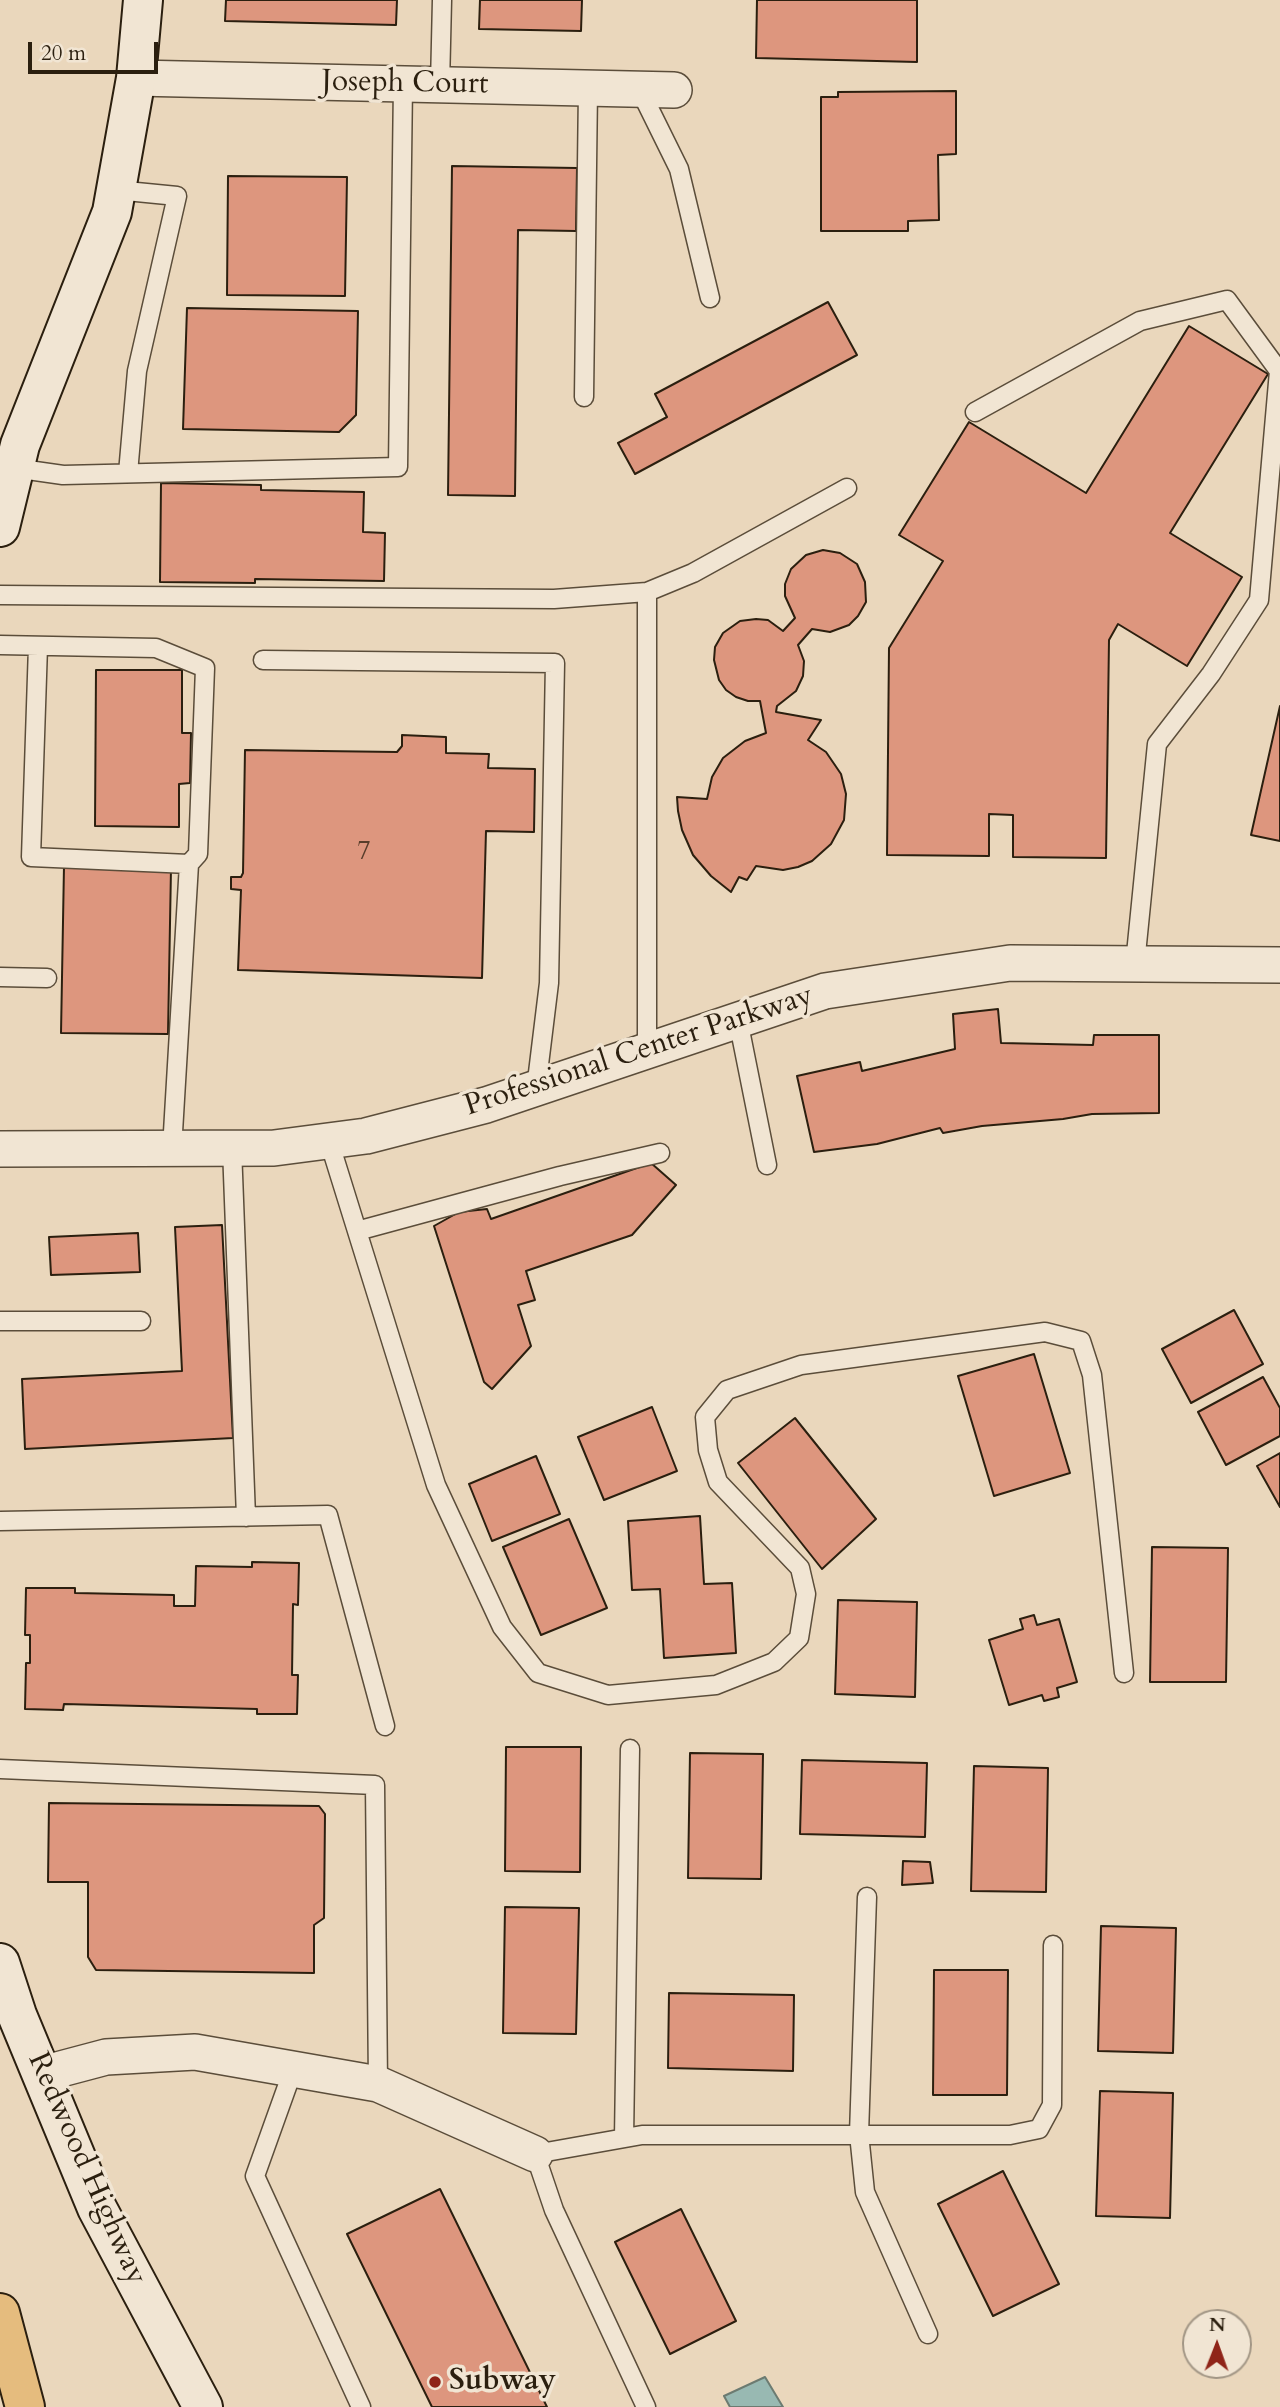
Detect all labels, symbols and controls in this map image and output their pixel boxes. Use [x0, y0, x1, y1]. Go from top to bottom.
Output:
scale bar [32, 28, 161, 72]
text: 20 m [41, 39, 86, 68]
street label: Joseph Court [321, 65, 489, 103]
house number: 7 [357, 837, 371, 869]
street label: Professional Center Parkway [460, 979, 818, 1125]
street label: Redwood Highway [19, 2047, 153, 2291]
north arrow [1182, 2309, 1252, 2379]
text: N [1209, 2312, 1226, 2338]
place label: Subway [449, 2364, 556, 2400]
marker: Subway [427, 2374, 443, 2390]

